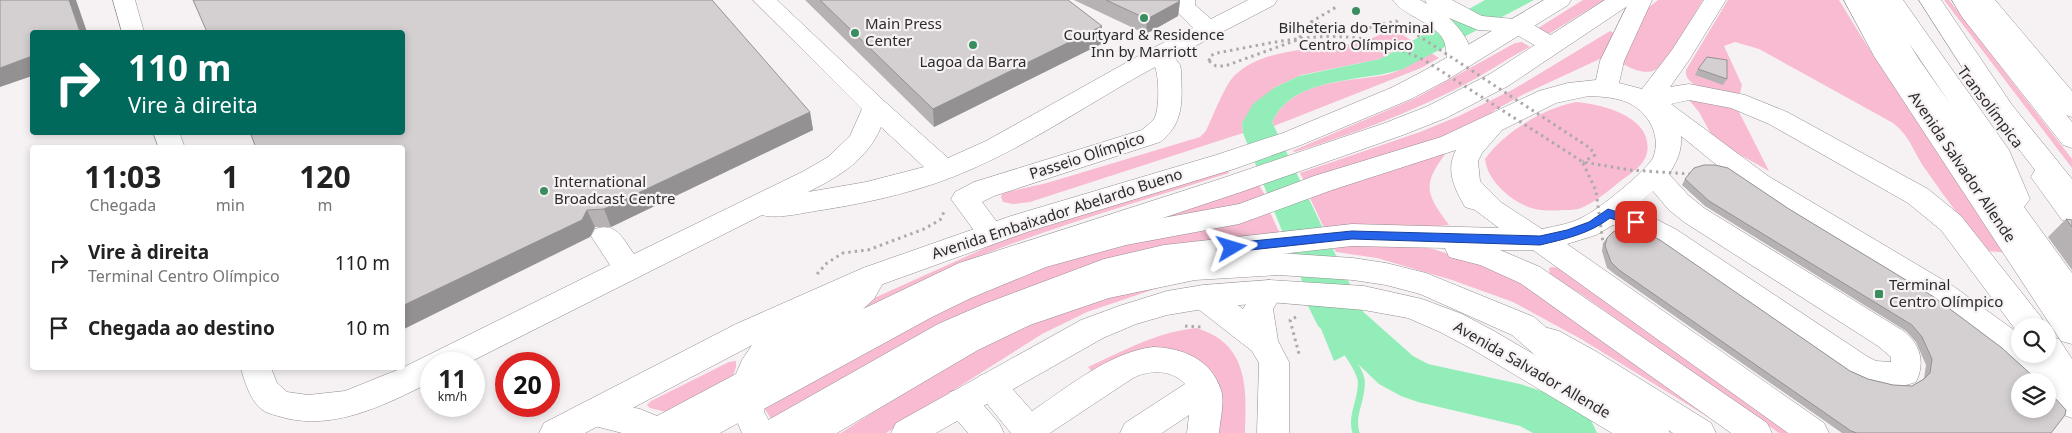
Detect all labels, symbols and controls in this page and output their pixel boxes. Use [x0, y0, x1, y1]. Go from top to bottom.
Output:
marker: Bilheteria do Terminal Centro Olímpico [1350, 5, 1362, 17]
marker: Courtyard & Residence Inn by Marriott [1138, 12, 1150, 24]
place label: Main Press Center [865, 13, 942, 50]
place label: Bilheteria do Terminal Centro Olímpico [1278, 17, 1434, 54]
place label: Courtyard & Residence Inn by Marriott [1064, 24, 1224, 61]
marker: Main Press Center [849, 27, 861, 39]
marker: Lagoa da Barra [967, 39, 979, 51]
text: 110 m [128, 44, 231, 91]
icon: right [45, 50, 110, 115]
place label: Lagoa da Barra [919, 51, 1027, 71]
street label: Transolímpica [1953, 61, 2028, 152]
street label: Avenida Salvador Allende [1905, 87, 2021, 246]
text: Vire à direita [128, 89, 258, 119]
street label: Passeio Olímpico [1027, 127, 1147, 183]
text: 11:03 [84, 156, 161, 197]
text: 1 [222, 156, 239, 197]
text: 120 [299, 156, 351, 197]
street label: Avenida Embaixador Abelardo Bueno [929, 163, 1185, 263]
place label: International Broadcast Centre [554, 171, 675, 208]
marker: International Broadcast Centre [538, 185, 550, 197]
text: Chegada [90, 194, 156, 216]
text: min [216, 194, 245, 216]
text: m [317, 194, 332, 216]
pin [1615, 201, 1657, 243]
icon: arrive [1622, 208, 1650, 236]
position arrow [1205, 221, 1257, 273]
text: Vire à direita [88, 239, 209, 265]
icon: right [45, 249, 73, 277]
text: 110 m [335, 250, 390, 276]
text: Terminal Centro Olímpico [88, 265, 280, 287]
place label: Terminal Centro Olímpico [1889, 274, 2003, 311]
marker: Terminal Centro Olímpico [1873, 288, 1885, 300]
icon: arrive [45, 314, 73, 342]
text: Chegada ao destino [88, 315, 275, 341]
text: 10 m [346, 315, 390, 341]
street label: Avenida Salvador Allende [1450, 316, 1615, 422]
map controls [2011, 318, 2056, 418]
button: search [2011, 318, 2056, 363]
speed limit sign: 20 [495, 352, 560, 417]
text: 11 [438, 361, 467, 395]
button: layers [2011, 373, 2056, 418]
text: km/h [438, 388, 467, 405]

